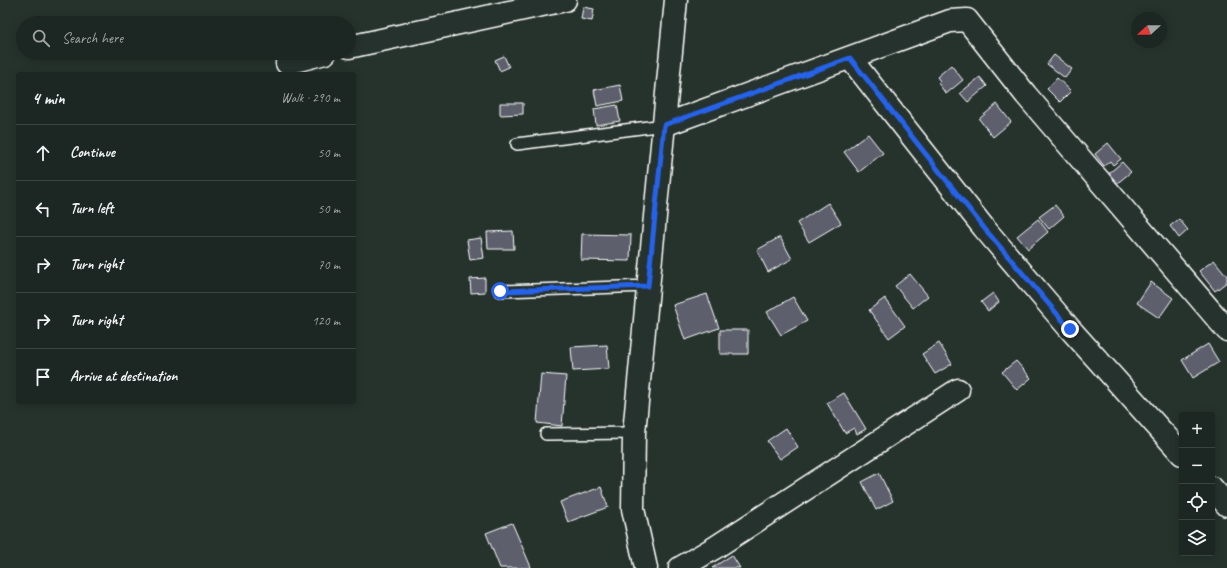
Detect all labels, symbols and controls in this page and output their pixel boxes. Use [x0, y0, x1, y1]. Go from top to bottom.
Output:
north arrow [1131, 12, 1167, 48]
search box [16, 16, 356, 60]
icon: search [30, 27, 52, 49]
text: Search here [62, 29, 123, 48]
text: 4 min [32, 88, 65, 109]
text: Walk · 290 m [281, 90, 340, 106]
icon: ahead [32, 142, 54, 164]
text: Continue [70, 143, 115, 162]
text: 50 m [318, 145, 340, 161]
icon: left [32, 198, 54, 220]
text: Turn left [70, 199, 113, 218]
text: 50 m [318, 201, 340, 217]
icon: right [32, 254, 54, 276]
text: Turn right [70, 255, 123, 274]
text: 70 m [318, 257, 340, 273]
route start [491, 282, 509, 300]
icon: right [32, 310, 54, 332]
text: Turn right [70, 311, 123, 330]
text: 120 m [312, 313, 340, 329]
route end [1061, 320, 1079, 338]
icon: arrive [32, 366, 54, 388]
text: Arrive at destination [70, 367, 177, 386]
map controls [1179, 412, 1215, 556]
button: + [1179, 412, 1215, 448]
button: − [1179, 448, 1215, 484]
button: locate [1179, 484, 1215, 520]
button: layers [1179, 520, 1215, 556]

